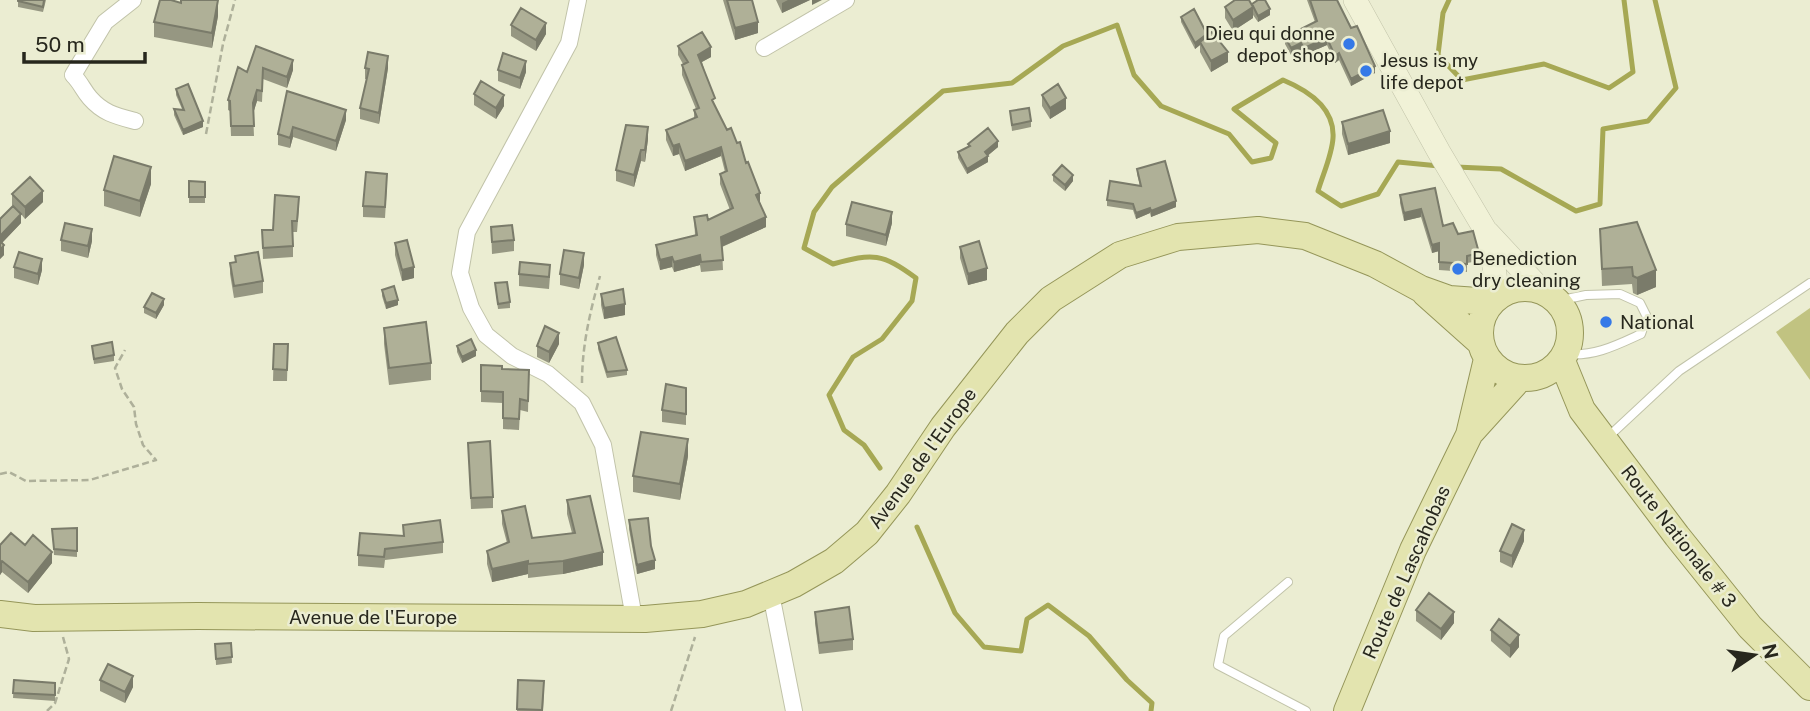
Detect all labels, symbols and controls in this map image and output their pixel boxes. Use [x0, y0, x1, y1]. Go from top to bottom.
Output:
scale bar [24, 21, 145, 65]
place label: Dieu qui donne depot shop [1205, 22, 1335, 66]
text: 50 m [35, 32, 85, 57]
marker: Dieu qui donne depot shop [1341, 36, 1357, 52]
place label: Jesus is my life depot [1380, 49, 1478, 93]
marker: Jesus is my life depot [1358, 63, 1374, 79]
place label: Benediction dry cleaning [1472, 247, 1581, 291]
marker: Benediction dry cleaning [1450, 261, 1466, 277]
place label: National [1620, 311, 1694, 333]
marker: National [1598, 314, 1614, 330]
street label: Avenue de l'Europe [864, 383, 980, 533]
street label: Route Nationale # 3 [1617, 461, 1741, 611]
street label: Route de Lascahobas [1358, 482, 1454, 662]
street label: Avenue de l'Europe [289, 606, 457, 628]
north arrow [1719, 620, 1789, 690]
text: N [1758, 641, 1783, 661]

